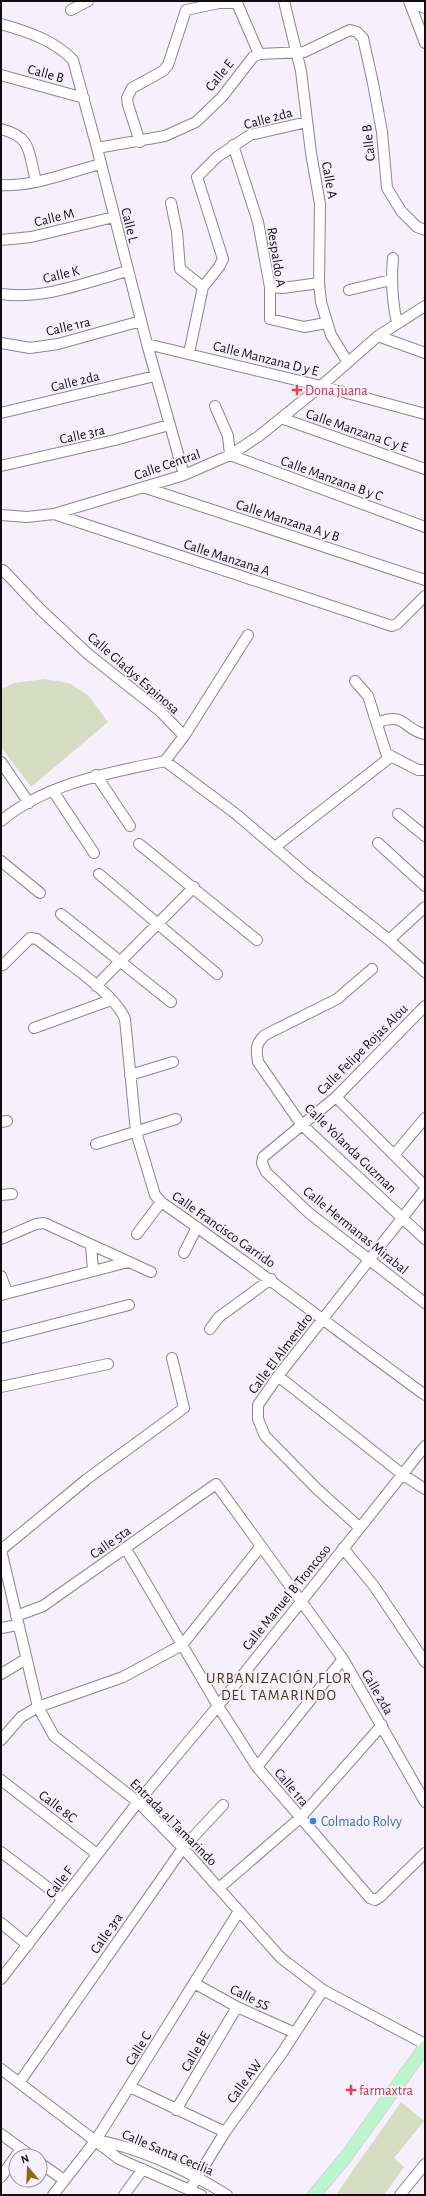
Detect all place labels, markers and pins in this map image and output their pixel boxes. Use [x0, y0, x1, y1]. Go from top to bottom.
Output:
place label: Dona juana [305, 384, 368, 398]
marker: Dona juana [292, 385, 302, 395]
place label: Colmado Rolvy [321, 1815, 402, 1829]
marker: Colmado Rolvy [308, 1816, 318, 1826]
place label: farmaxtra [359, 2084, 414, 2098]
marker: farmaxtra [346, 2085, 356, 2095]

